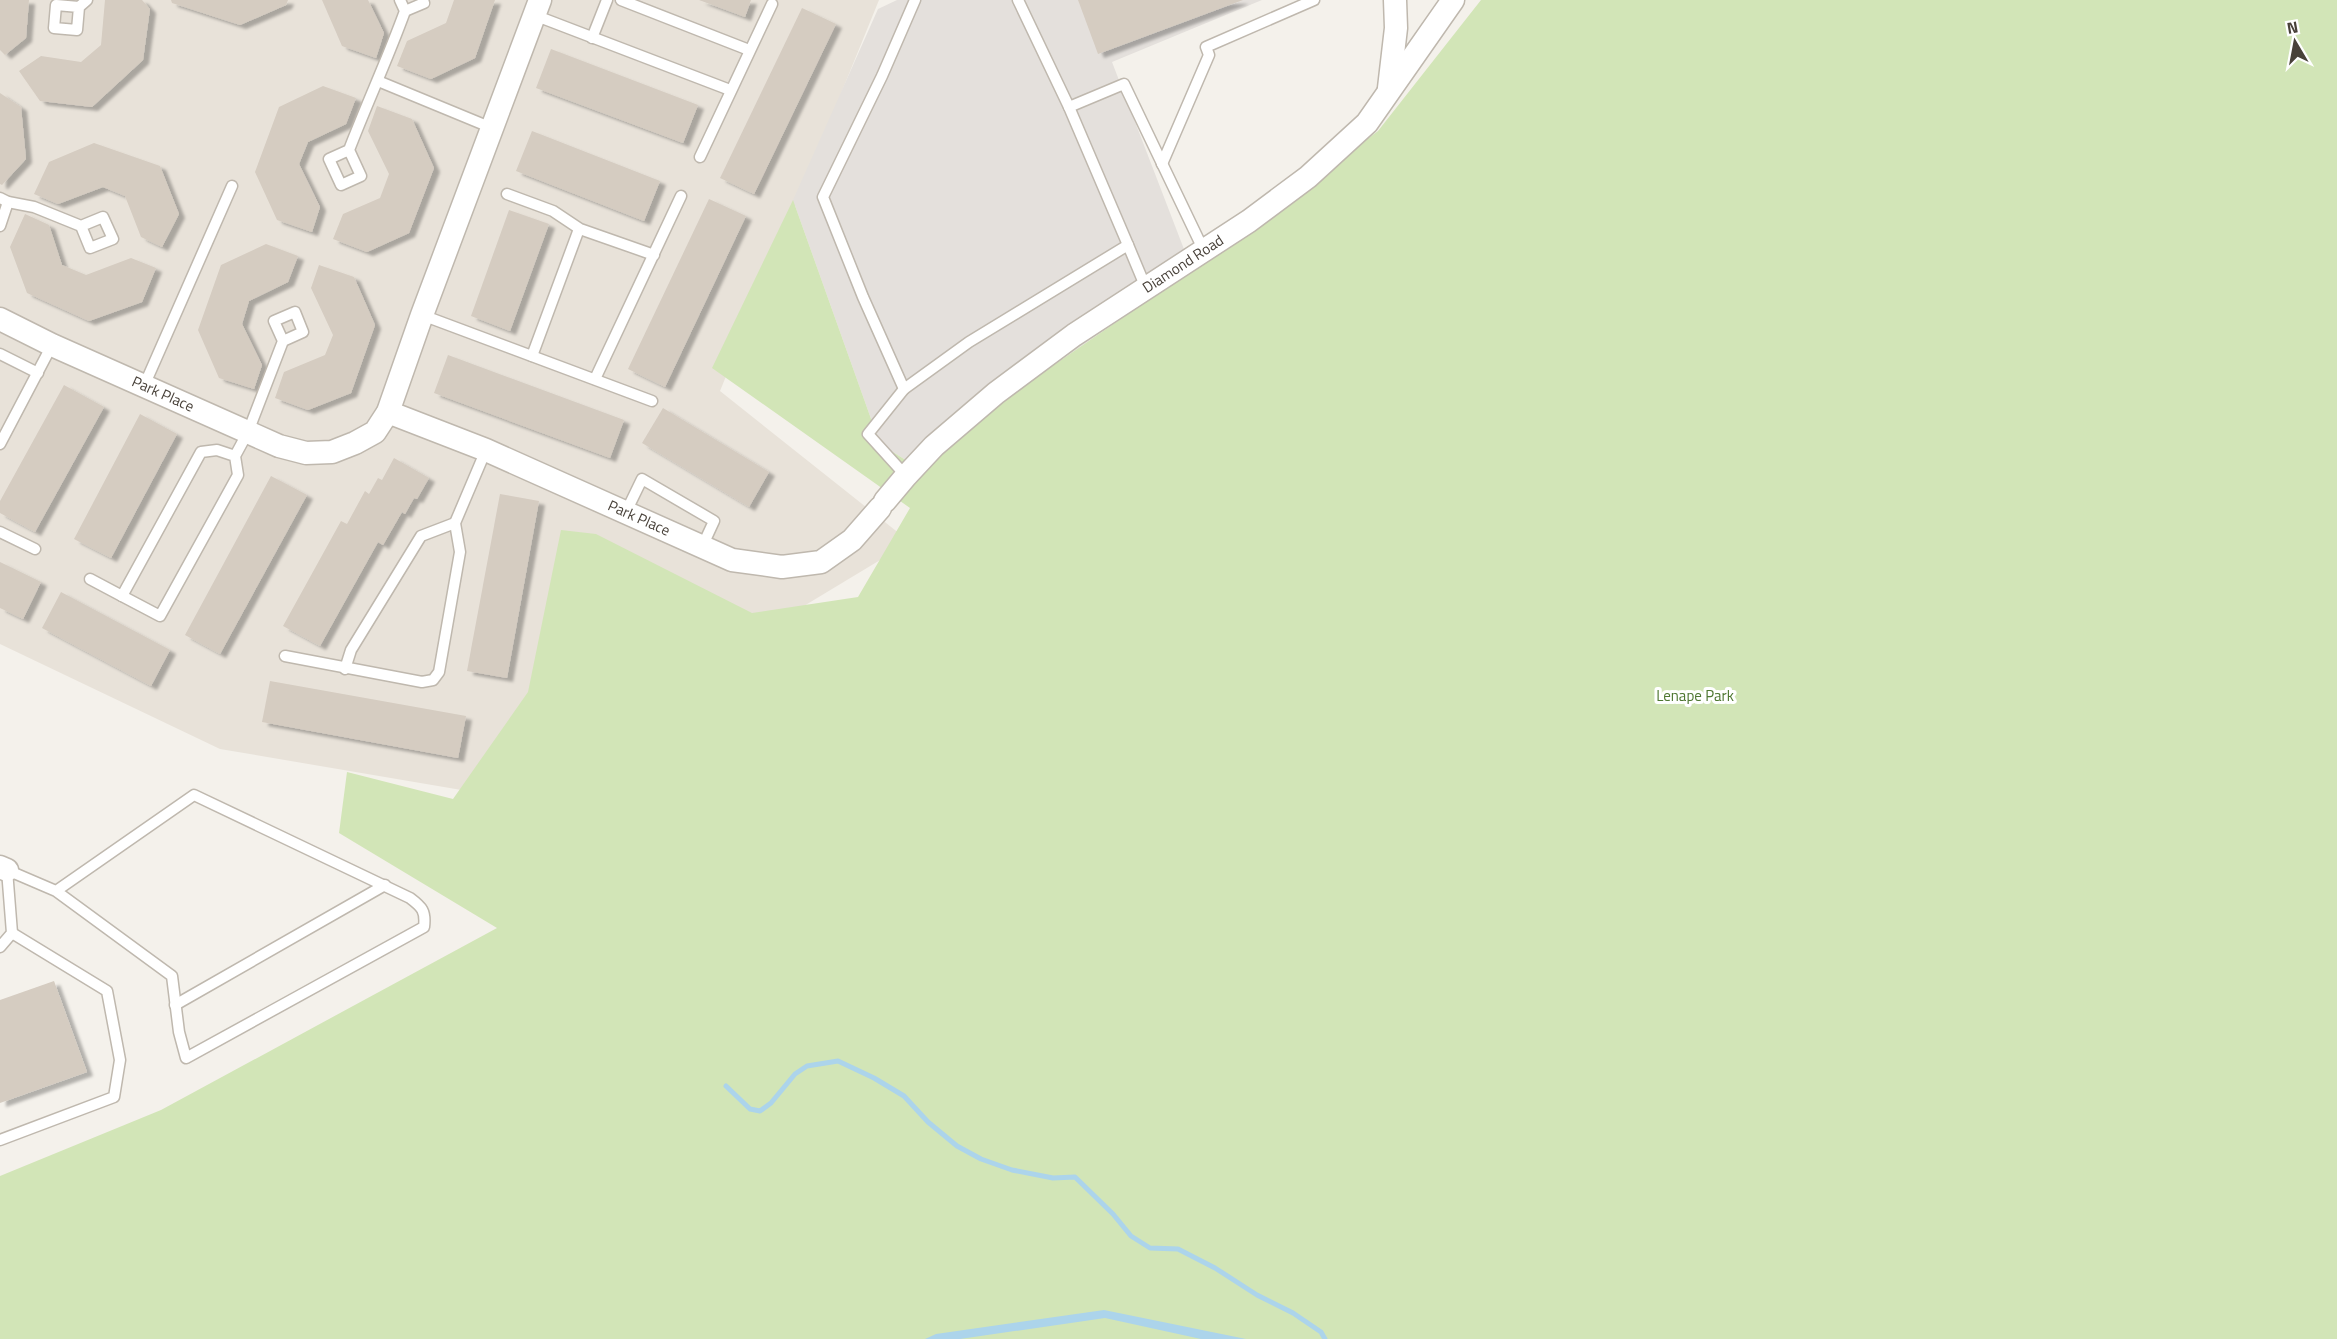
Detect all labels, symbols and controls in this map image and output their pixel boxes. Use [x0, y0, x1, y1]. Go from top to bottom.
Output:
north arrow [2265, 12, 2325, 72]
text: N [2285, 14, 2300, 40]
street label: Diamond Road [1138, 229, 1228, 298]
street label: Park Place [128, 370, 198, 417]
street label: Park Place [604, 494, 674, 541]
park label: Lenape Park [1656, 684, 1734, 707]

